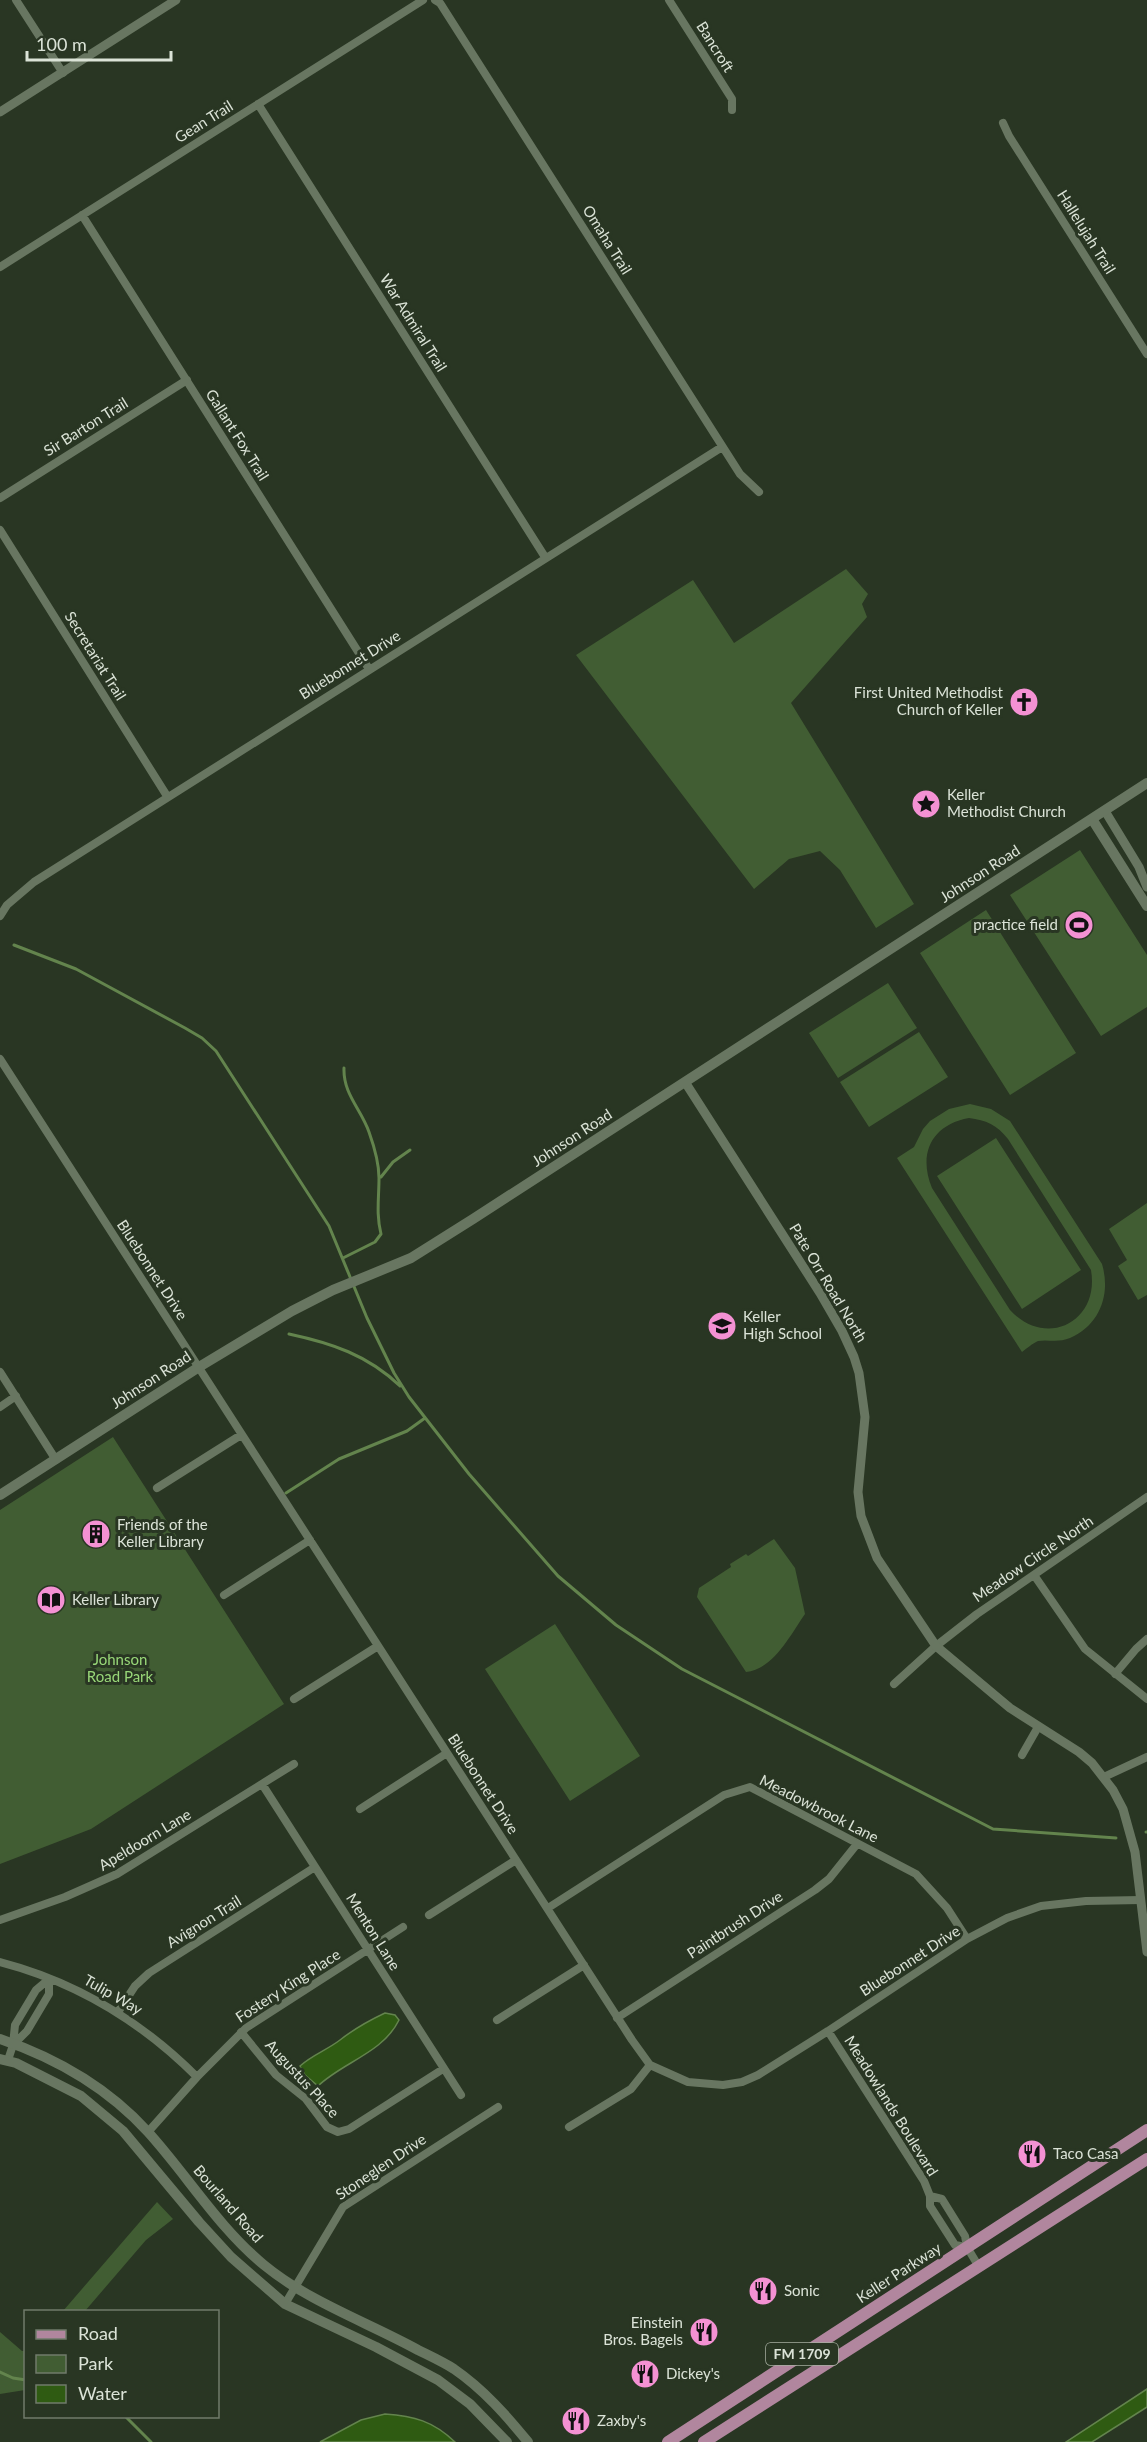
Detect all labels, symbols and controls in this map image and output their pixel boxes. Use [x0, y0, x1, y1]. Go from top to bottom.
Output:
street label: Bancroft [693, 18, 739, 76]
scale bar [27, 24, 171, 62]
text: 100 m [36, 33, 87, 55]
street label: Gean Trail [171, 96, 236, 146]
street label: Hallelujah Trail [1054, 186, 1120, 277]
street label: Omaha Trail [580, 202, 636, 277]
street label: War Admiral Trail [377, 270, 451, 375]
street label: Gallant Fox Trail [203, 385, 273, 484]
street label: Sir Barton Trail [40, 393, 131, 459]
street label: Secretariat Trail [61, 608, 130, 703]
street label: Bluebonnet Drive [296, 626, 403, 702]
place label: First United Methodist Church of Keller [854, 683, 1004, 718]
church icon: First United Methodist Church of Keller [1008, 686, 1040, 718]
place label: Keller Methodist Church [947, 785, 1066, 820]
place icon: Keller Methodist Church [910, 788, 942, 820]
street label: Johnson Road [936, 841, 1023, 906]
sports icon: practice field [1063, 909, 1095, 941]
place label: practice field [973, 915, 1058, 933]
street label: Johnson Road [528, 1105, 615, 1170]
street label: Bluebonnet Drive [114, 1216, 192, 1323]
street label: Pate Orr Road North [786, 1220, 871, 1345]
place label: Keller High School [743, 1307, 822, 1342]
school or university icon: Keller High School [706, 1310, 738, 1342]
street label: Johnson Road [107, 1347, 194, 1412]
street label: Meadow Circle North [969, 1511, 1096, 1605]
place label: Friends of the Keller Library [117, 1515, 208, 1550]
building icon: Friends of the Keller Library [80, 1518, 112, 1550]
library icon: Keller Library [35, 1584, 67, 1616]
place label: Keller Library [72, 1590, 159, 1608]
park label: Johnson Road Park [87, 1650, 154, 1685]
street label: Bluebonnet Drive [445, 1730, 523, 1837]
street label: Meadowbrook Lane [757, 1770, 882, 1846]
street label: Apeldoorn Lane [95, 1804, 194, 1874]
street label: Paintbrush Drive [683, 1887, 786, 1962]
street label: Menton Lane [343, 1890, 405, 1973]
street label: Avignon Trail [163, 1891, 244, 1951]
street label: Bluebonnet Drive [856, 1921, 963, 1999]
street label: Fostery King Place [232, 1945, 343, 2026]
street label: Tulip Way [81, 1970, 146, 2018]
street label: Meadowlands Boulevard [841, 2032, 942, 2179]
street label: Augustus Place [262, 2036, 343, 2121]
street label: Stoneglen Drive [332, 2129, 429, 2203]
restaurant icon: Taco Casa [1016, 2138, 1048, 2170]
place label: Taco Casa [1053, 2144, 1118, 2162]
street label: Bourland Road [190, 2161, 267, 2246]
street label: Keller Parkway [853, 2238, 944, 2306]
restaurant icon: Sonic [747, 2275, 779, 2307]
place label: Sonic [784, 2281, 820, 2299]
legend [24, 2310, 219, 2418]
place label: Einstein Bros. Bagels [603, 2313, 683, 2348]
restaurant icon: Einstein Bros. Bagels [688, 2316, 720, 2348]
text: Road [78, 2322, 118, 2344]
road number: FM 1709 [766, 2343, 838, 2365]
text: Park [78, 2352, 114, 2374]
restaurant icon: Dickey's [629, 2358, 661, 2390]
place label: Dickey's [666, 2364, 720, 2382]
text: Water [78, 2382, 127, 2404]
restaurant icon: Zaxby's [560, 2405, 592, 2437]
place label: Zaxby's [597, 2411, 646, 2429]

